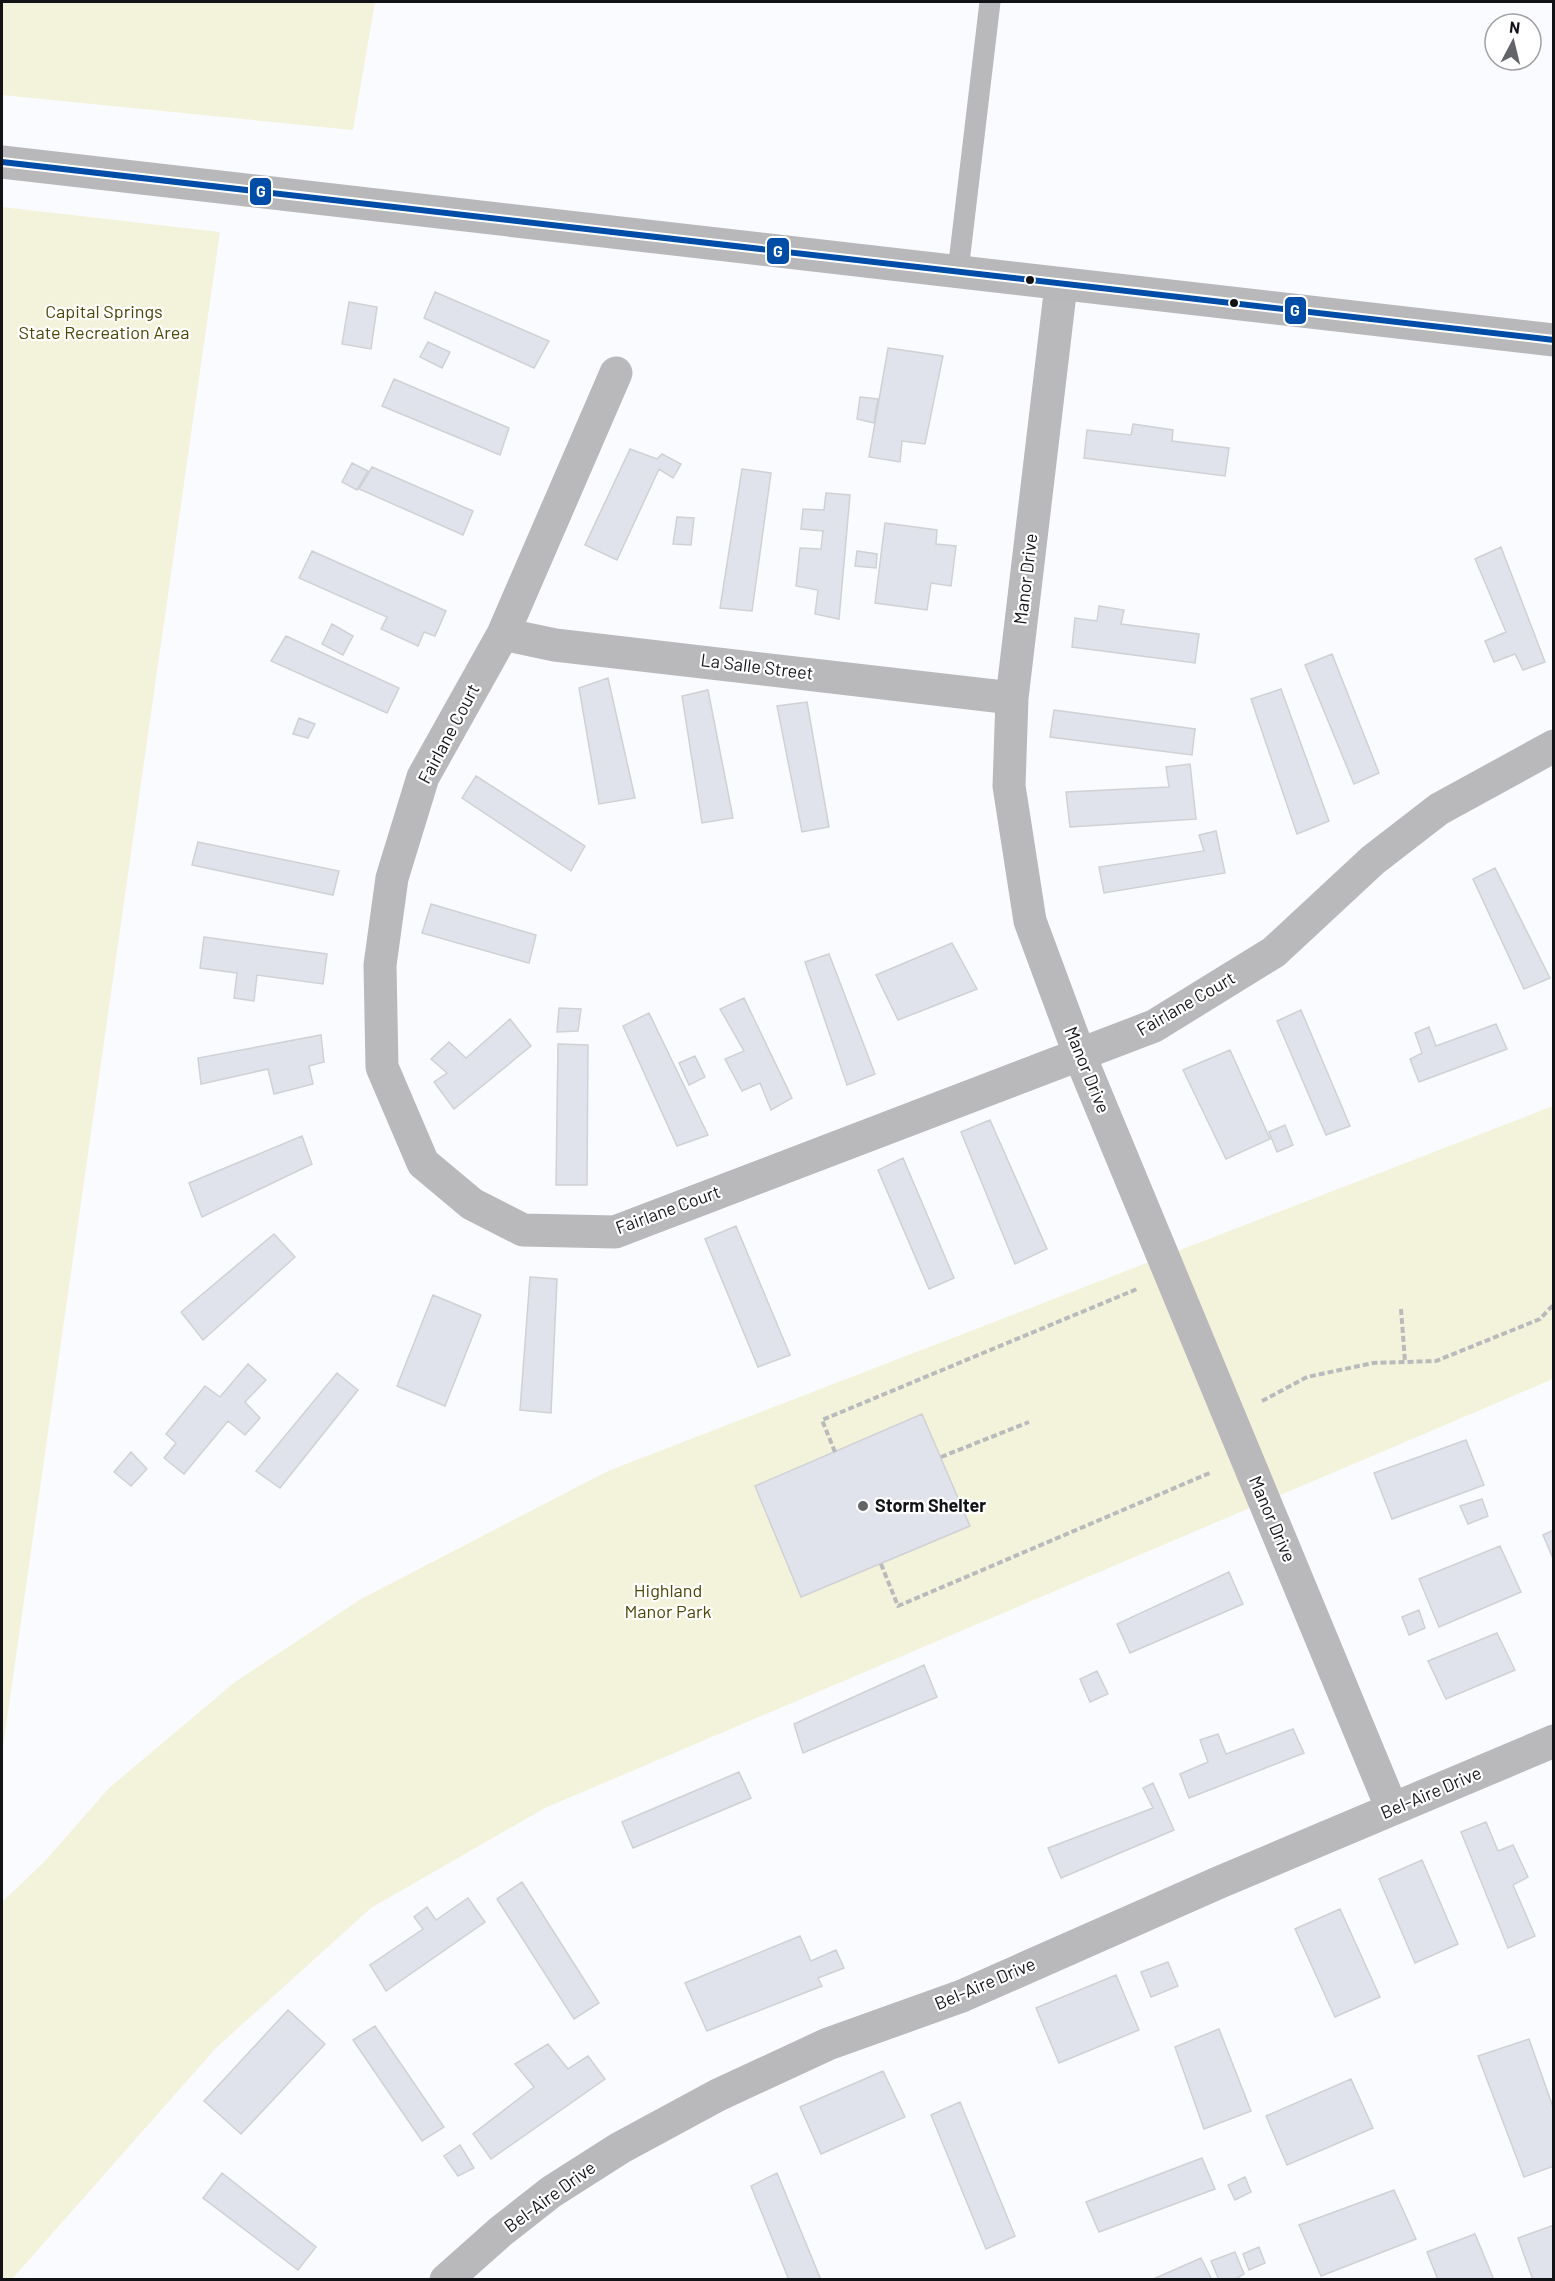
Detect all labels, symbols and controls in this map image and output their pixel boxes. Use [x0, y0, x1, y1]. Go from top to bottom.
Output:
north arrow [1483, 12, 1543, 72]
text: N [1508, 17, 1521, 37]
line badge: G [249, 177, 272, 206]
text: G [256, 181, 266, 200]
line badge: G [766, 237, 790, 265]
text: G [773, 241, 783, 260]
unlabelled marker [1024, 274, 1036, 286]
line badge: G [1284, 296, 1307, 325]
unlabelled marker [1228, 297, 1240, 309]
park label: Capital Springs State Recreation Area [18, 300, 190, 343]
text: G [1290, 300, 1300, 319]
street label: Manor Drive [1009, 532, 1042, 626]
street label: La Salle Street [700, 648, 815, 684]
street label: Fairlane Court [413, 680, 484, 787]
street label: Fairlane Court [1132, 966, 1239, 1040]
street label: Manor Drive [1061, 1023, 1115, 1116]
street label: Fairlane Court [612, 1180, 723, 1238]
street label: Manor Drive [1245, 1472, 1301, 1565]
place label: Storm Shelter [875, 1494, 986, 1516]
marker: Storm Shelter [856, 1499, 870, 1513]
park label: Highland Manor Park [625, 1579, 711, 1622]
street label: Bel-Aire Drive [1377, 1761, 1484, 1823]
street label: Bel-Aire Drive [931, 1952, 1038, 2014]
street label: Bel-Aire Drive [500, 2156, 599, 2237]

